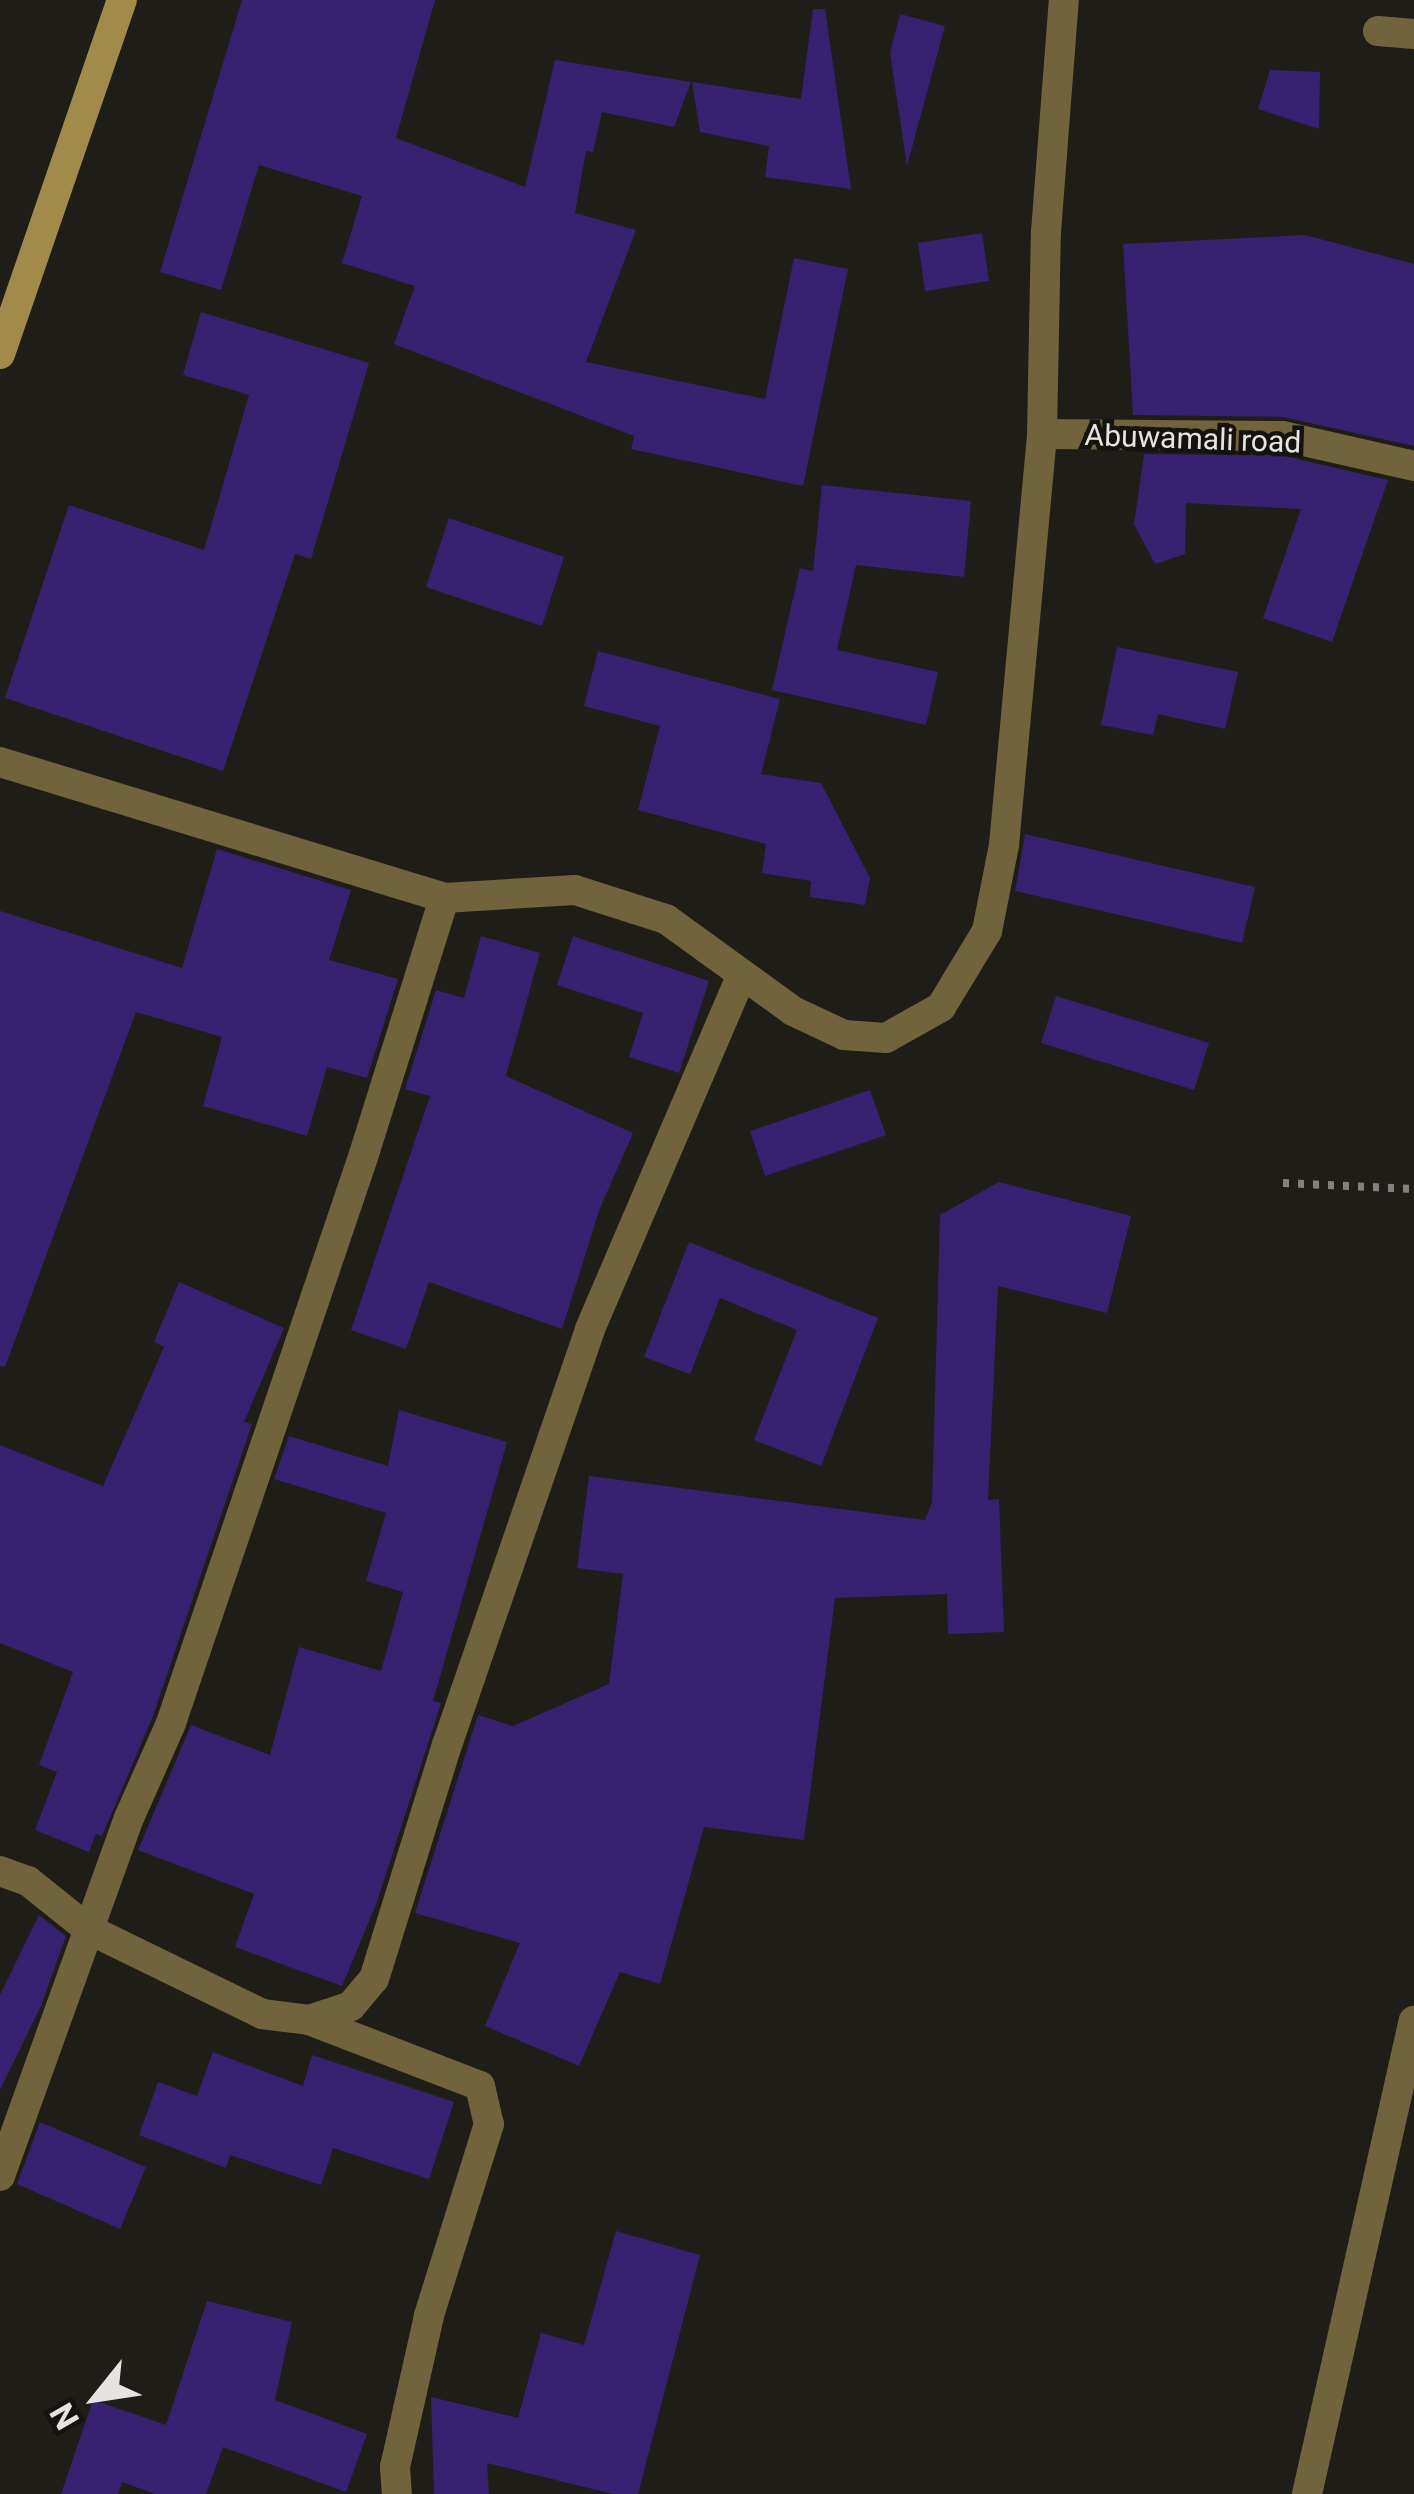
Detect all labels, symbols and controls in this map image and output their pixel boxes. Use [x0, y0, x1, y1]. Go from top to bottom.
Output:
street label: Abuwamali road [1084, 417, 1302, 461]
north arrow [36, 2338, 156, 2458]
text: N [42, 2396, 87, 2436]

